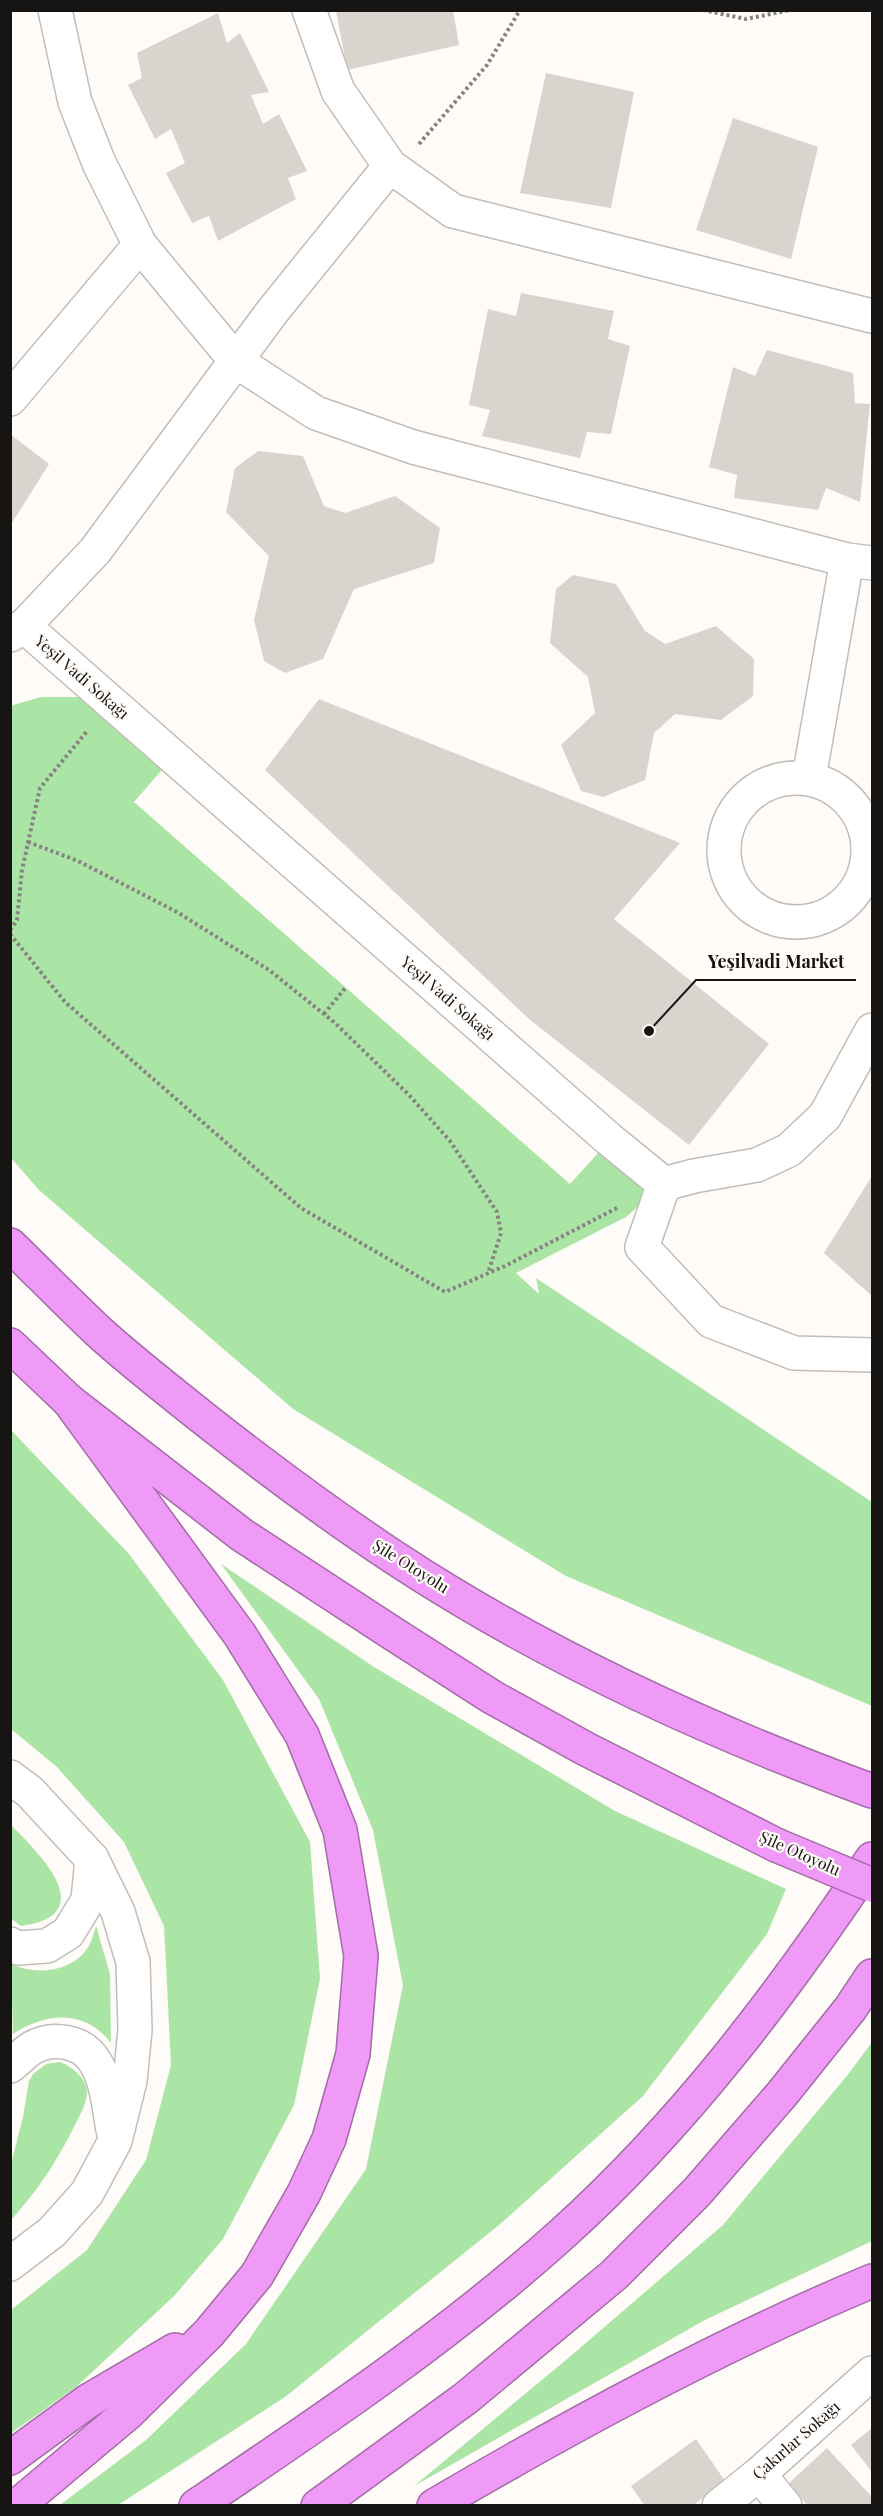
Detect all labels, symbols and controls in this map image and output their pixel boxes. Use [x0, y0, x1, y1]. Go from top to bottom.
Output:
street label: Yeşil Vadi Sokağı [30, 629, 134, 724]
callout: Yeşilvadi Market [696, 944, 856, 980]
text: Yeşilvadi Market [707, 949, 845, 973]
street label: Yeşil Vadi Sokağı [396, 950, 500, 1045]
street label: Şile Otoyolu [369, 1534, 453, 1597]
street label: Şile Otoyolu [756, 1825, 844, 1880]
street label: Çakırlar Sokağı [747, 2396, 844, 2483]

